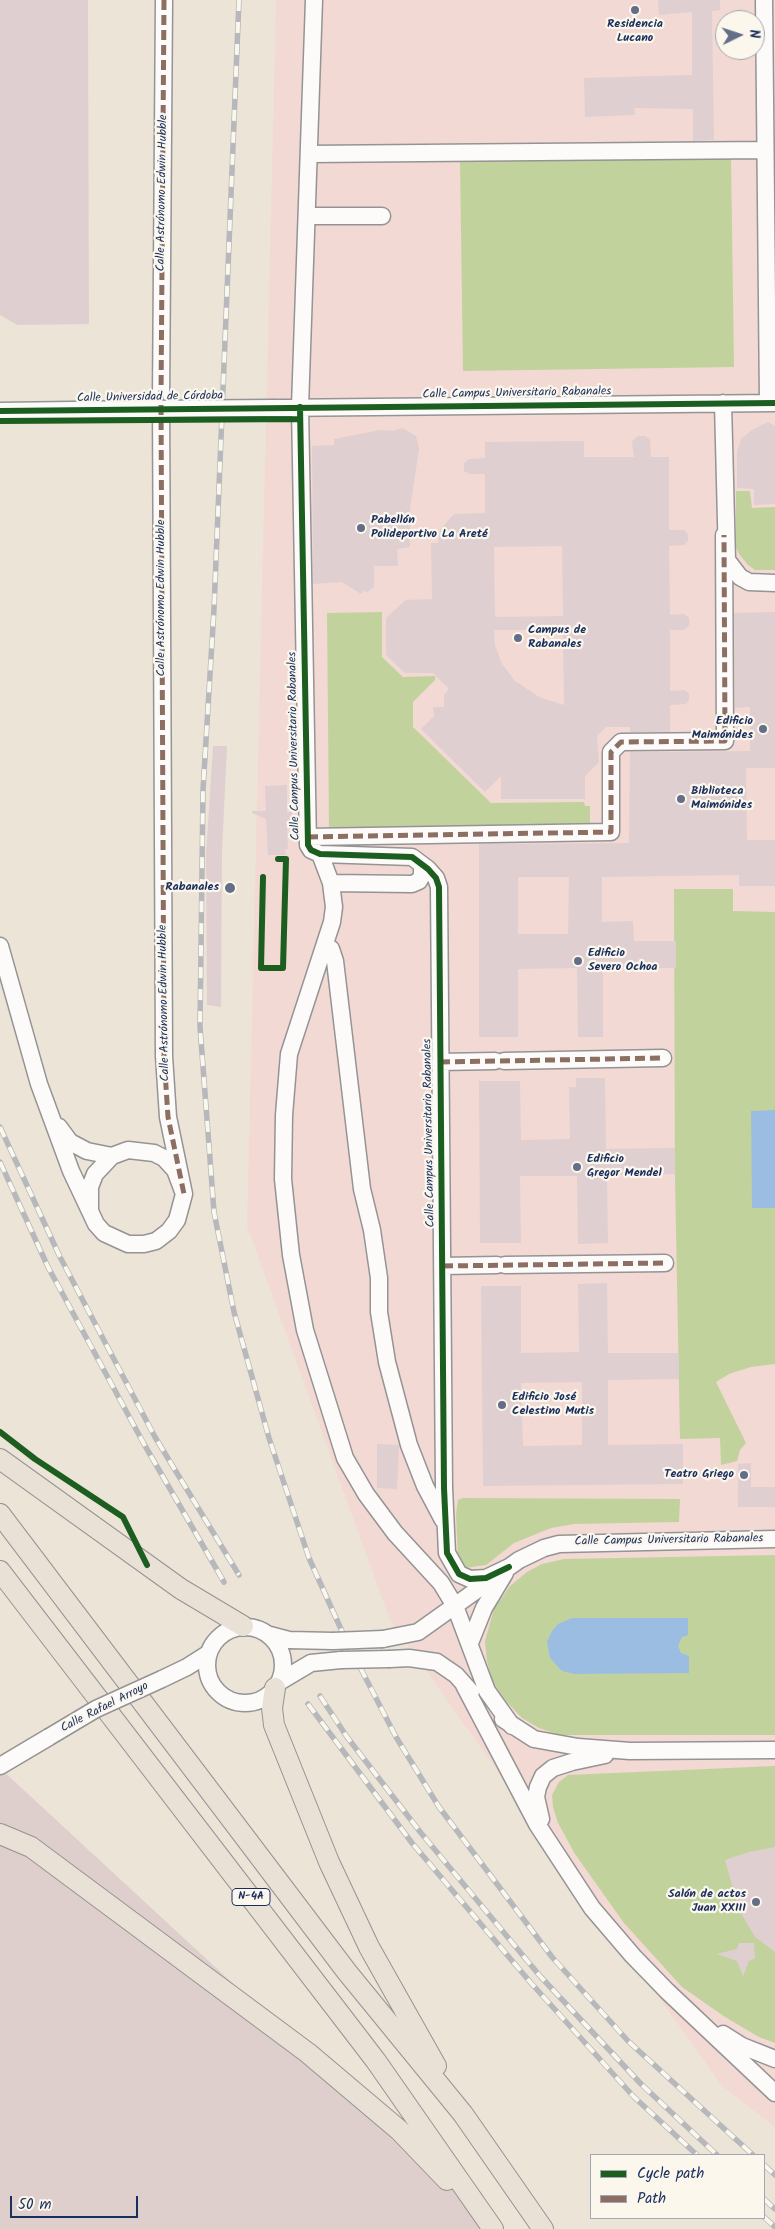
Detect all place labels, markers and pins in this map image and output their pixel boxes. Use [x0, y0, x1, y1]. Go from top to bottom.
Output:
marker: Residencia Lucano [629, 4, 641, 16]
place label: Residencia Lucano [607, 18, 663, 46]
place label: Pabellón Polideportivo La Areté [371, 514, 488, 542]
marker: Pabellón Polideportivo La Areté [355, 522, 367, 534]
place label: Campus de Rabanales [528, 624, 586, 652]
marker: Campus de Rabanales [512, 632, 524, 644]
place label: Edificio Maimónides [692, 715, 753, 743]
marker: Edificio Maimónides [757, 723, 769, 735]
place label: Biblioteca Maimónides [691, 785, 752, 813]
marker: Biblioteca Maimónides [675, 793, 687, 805]
place label: Rabanales [165, 881, 219, 895]
marker: Rabanales [223, 881, 237, 895]
place label: Edificio Severo Ochoa [588, 947, 657, 975]
marker: Edificio Severo Ochoa [572, 955, 584, 967]
place label: Edificio Gregor Mendel [587, 1153, 662, 1181]
marker: Edificio Gregor Mendel [571, 1161, 583, 1173]
place label: Edificio José Celestino Mutis [512, 1391, 594, 1419]
marker: Edificio José Celestino Mutis [496, 1399, 508, 1411]
place label: Teatro Griego [664, 1468, 734, 1482]
marker: Teatro Griego [738, 1469, 750, 1481]
place label: Salón de actos Juan XXIII [668, 1888, 746, 1916]
marker: Salón de actos Juan XXIII [750, 1896, 762, 1908]

